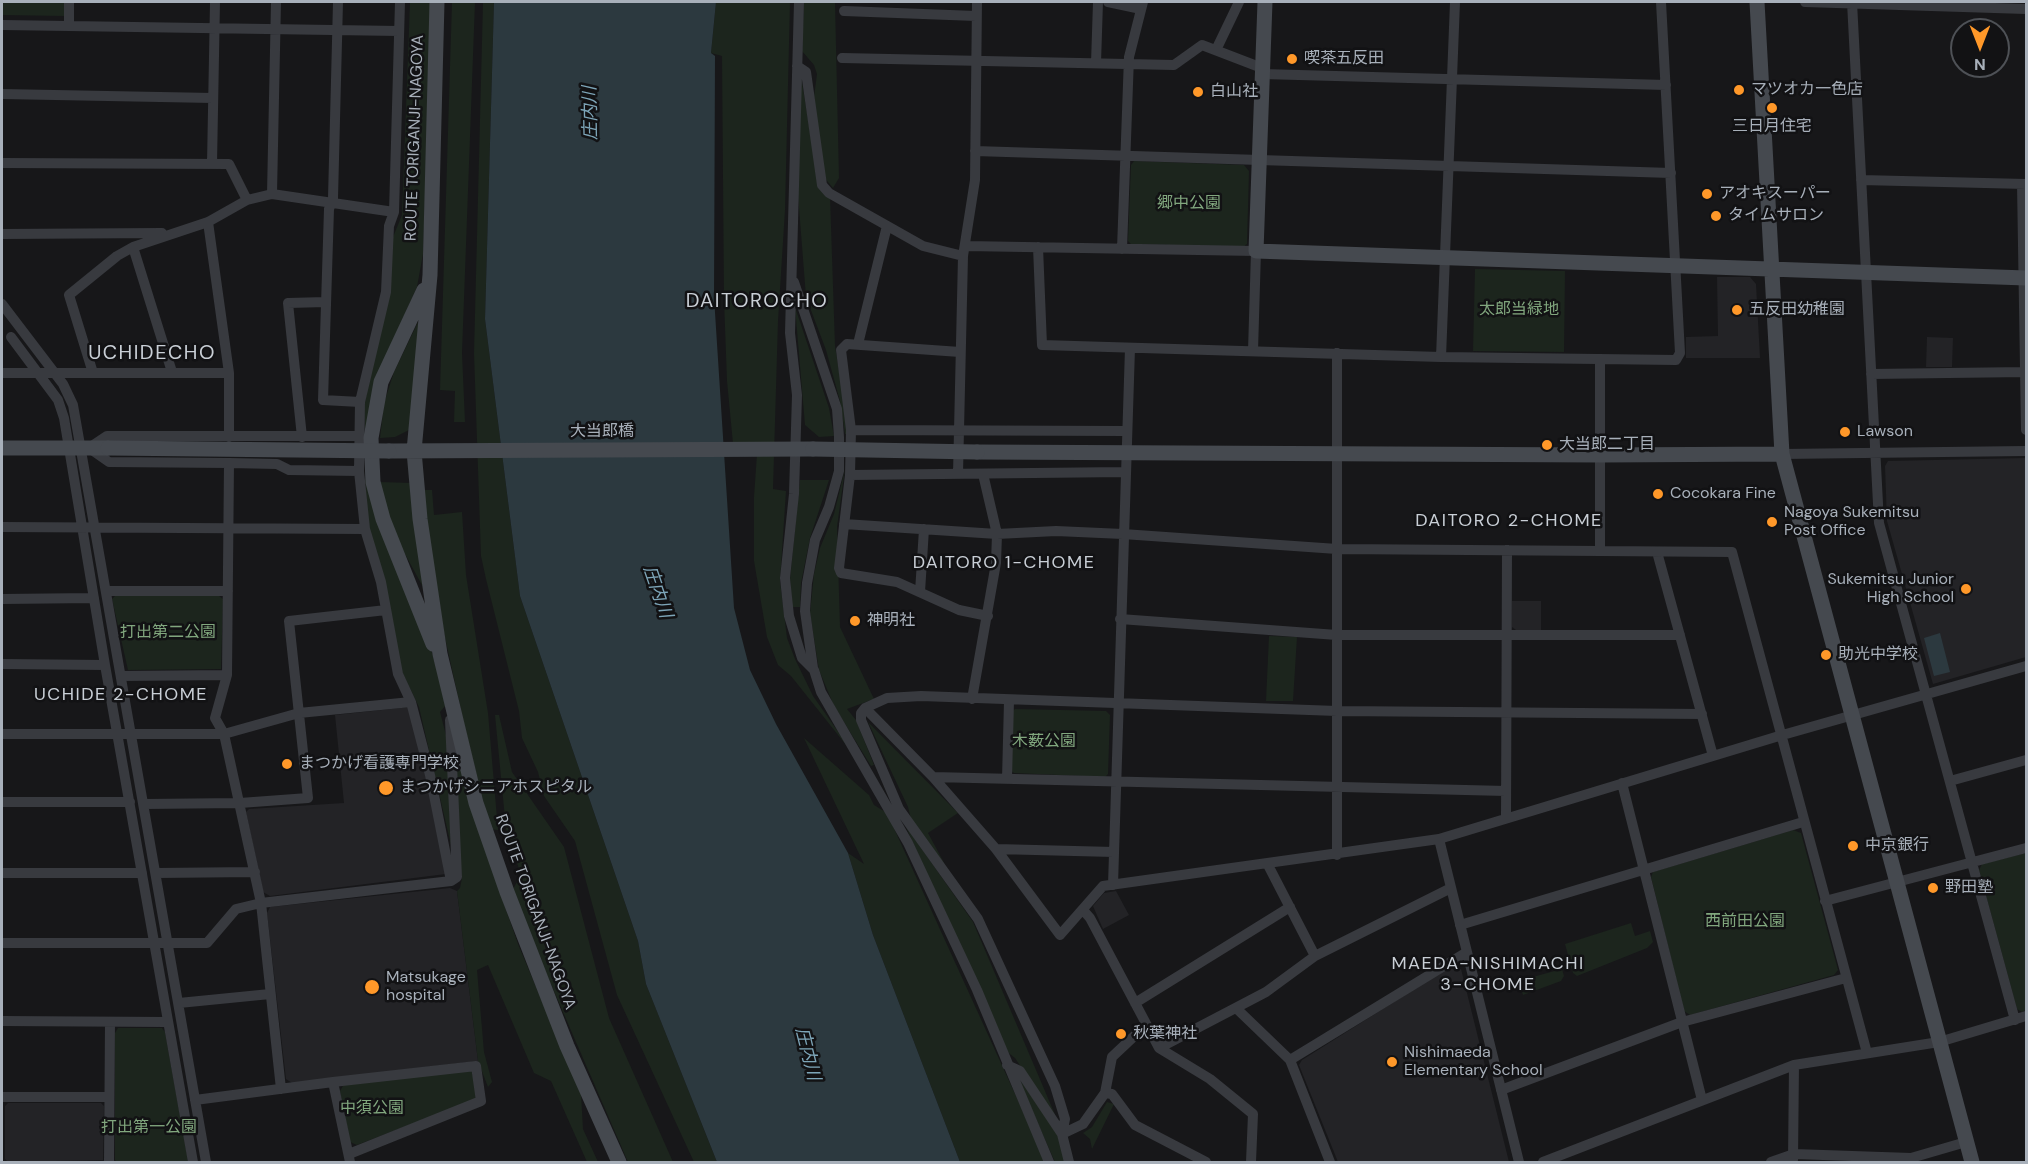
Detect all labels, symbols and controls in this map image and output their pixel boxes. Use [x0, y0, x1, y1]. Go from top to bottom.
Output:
north arrow [1950, 18, 2010, 78]
street label: ROUTE TORIGANJI-NAGOYA [402, 35, 428, 241]
place label: 喫茶五反田 [1304, 49, 1384, 69]
marker: 喫茶五反田 [1285, 52, 1299, 66]
text: N [1974, 54, 1986, 75]
place label: マツオカ一色店 [1751, 80, 1863, 100]
place label: 白山社 [1210, 82, 1258, 102]
marker: マツオカ一色店 [1732, 83, 1746, 97]
marker: 白山社 [1191, 85, 1205, 99]
water label: 庄内川 [580, 86, 602, 140]
marker: 三日月住宅 [1765, 101, 1779, 115]
place label: 三日月住宅 [1732, 117, 1812, 137]
place label: アオキスーパー [1719, 184, 1831, 204]
marker: アオキスーパー [1700, 187, 1714, 201]
park label: 郷中公園 [1157, 194, 1221, 214]
place label: タイムサロン [1728, 206, 1824, 226]
marker: タイムサロン [1709, 209, 1723, 223]
district label: DAITOROCHO [686, 290, 828, 314]
park label: 太郎当緑地 [1479, 300, 1559, 320]
place label: 五反田幼稚園 [1749, 300, 1845, 320]
marker: 五反田幼稚園 [1730, 303, 1744, 317]
district label: UCHIDECHO [88, 342, 216, 366]
street label: 大当郎橋 [570, 422, 634, 442]
place label: Lawson [1857, 422, 1913, 442]
marker: Lawson [1838, 425, 1852, 439]
place label: 大当郎二丁目 [1559, 435, 1655, 455]
marker: 大当郎二丁目 [1540, 438, 1554, 452]
place label: Cocokara Fine [1670, 484, 1776, 504]
marker: Cocokara Fine [1651, 487, 1665, 501]
place label: Nagoya Sukemitsu Post Office [1784, 503, 1919, 541]
district label: DAITORO 2-CHOME [1415, 510, 1603, 532]
marker: Nagoya Sukemitsu Post Office [1765, 515, 1779, 529]
district label: DAITORO 1-CHOME [913, 552, 1095, 574]
water label: 庄内川 [638, 563, 676, 621]
place label: Sukemitsu Junior High School [1828, 570, 1954, 608]
marker: Sukemitsu Junior High School [1959, 582, 1973, 596]
place label: 神明社 [867, 611, 915, 631]
marker: 神明社 [848, 614, 862, 628]
park label: 打出第二公園 [120, 623, 216, 643]
place label: 助光中学校 [1838, 645, 1918, 665]
marker: 助光中学校 [1819, 648, 1833, 662]
district label: UCHIDE 2-CHOME [34, 684, 208, 706]
park label: 木薮公園 [1012, 732, 1076, 752]
place label: まつかげ看護専門学校 [299, 754, 459, 774]
marker: まつかげ看護専門学校 [280, 757, 294, 771]
place label: まつかげシニアホスピタル [400, 778, 592, 798]
marker: まつかげシニアホスピタル [377, 779, 395, 797]
street label: ROUTE TORIGANJI-NAGOYA [491, 812, 579, 1012]
place label: 中京銀行 [1865, 836, 1929, 856]
marker: 中京銀行 [1846, 839, 1860, 853]
place label: 野田塾 [1945, 878, 1993, 898]
marker: 野田塾 [1926, 881, 1940, 895]
park label: 西前田公園 [1705, 912, 1785, 932]
district label: MAEDA-NISHIMACHI 3-CHOME [1391, 953, 1585, 996]
place label: Matsukage hospital [386, 968, 466, 1006]
marker: Matsukage hospital [363, 978, 381, 996]
place label: 秋葉神社 [1133, 1024, 1197, 1044]
water label: 庄内川 [790, 1025, 824, 1083]
marker: 秋葉神社 [1114, 1027, 1128, 1041]
place label: Nishimaeda Elementary School [1404, 1043, 1542, 1081]
marker: Nishimaeda Elementary School [1385, 1055, 1399, 1069]
park label: 中須公園 [340, 1099, 404, 1119]
park label: 打出第一公園 [101, 1118, 197, 1138]

